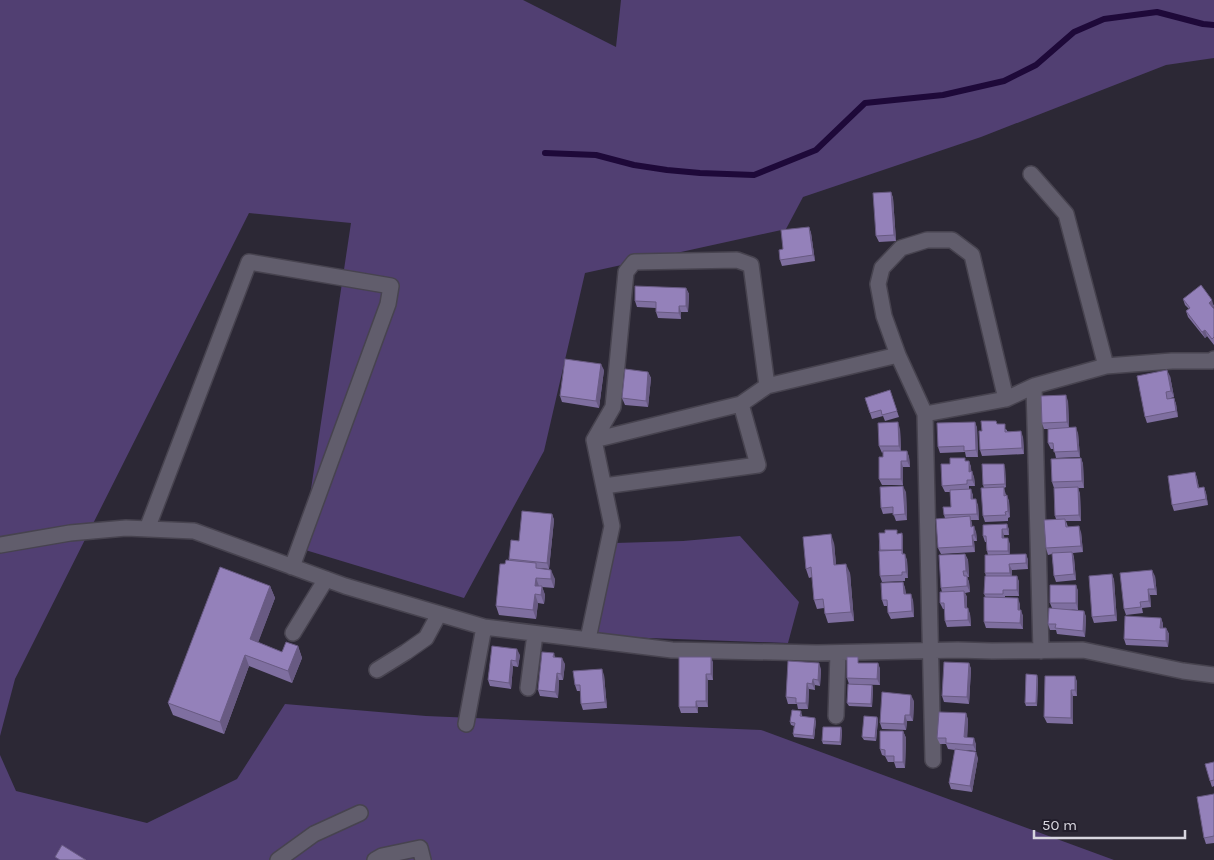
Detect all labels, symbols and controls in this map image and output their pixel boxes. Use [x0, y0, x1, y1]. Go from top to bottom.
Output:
scale bar [1034, 808, 1185, 840]
text: 50 m [1042, 816, 1077, 834]

